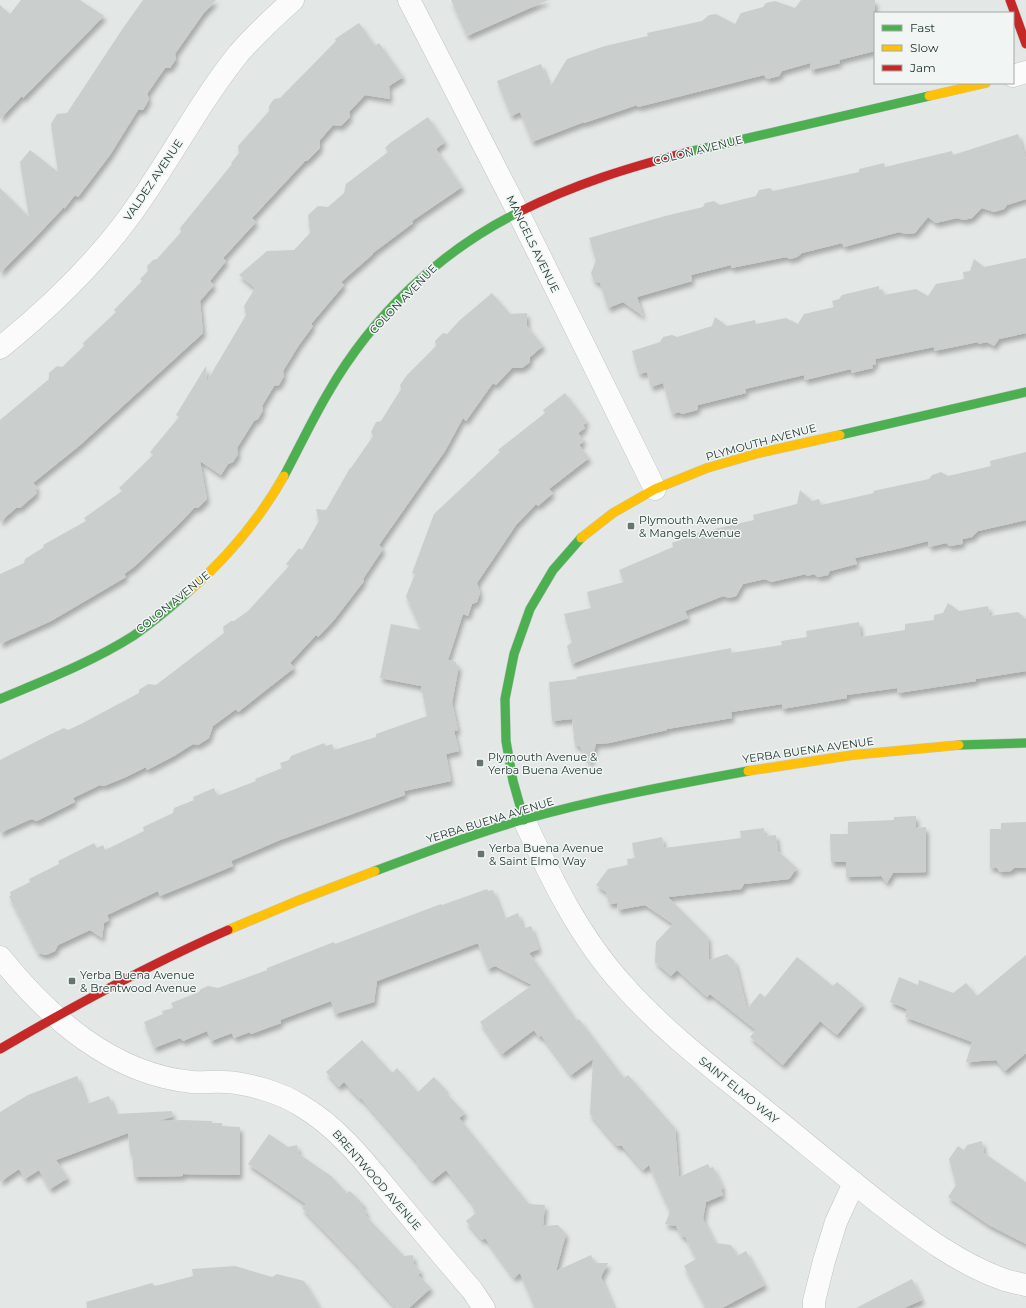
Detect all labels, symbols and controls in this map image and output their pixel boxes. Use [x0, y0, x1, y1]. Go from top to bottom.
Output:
legend [874, 12, 1014, 84]
text: Fast [910, 20, 935, 35]
text: Slow [910, 40, 939, 55]
text: Jam [909, 60, 936, 75]
street label: COLON AVENUE [652, 132, 744, 168]
street label: VALDEZ AVENUE [120, 136, 186, 224]
street label: MANGELS AVENUE [503, 193, 563, 295]
street label: COLON AVENUE [366, 261, 440, 337]
street label: PLYMOUTH AVENUE [704, 420, 818, 464]
place label: Plymouth Avenue & Mangels Avenue [639, 513, 741, 540]
marker: Plymouth Avenue & Mangels Avenue [626, 521, 636, 531]
street label: COLON AVENUE [133, 568, 213, 636]
street label: YERBA BUENA AVENUE [741, 734, 875, 766]
place label: Plymouth Avenue & Yerba Buena Avenue [488, 750, 603, 777]
marker: Plymouth Avenue & Yerba Buena Avenue [475, 758, 485, 768]
street label: YERBA BUENA AVENUE [425, 794, 555, 846]
place label: Yerba Buena Avenue & Saint Elmo Way [489, 841, 604, 868]
marker: Yerba Buena Avenue & Saint Elmo Way [476, 849, 486, 859]
place label: Yerba Buena Avenue & Brentwood Avenue [80, 968, 197, 995]
marker: Yerba Buena Avenue & Brentwood Avenue [67, 976, 77, 986]
street label: SAINT ELMO WAY [696, 1053, 782, 1127]
street label: BRENTWOOD AVENUE [330, 1127, 424, 1233]

